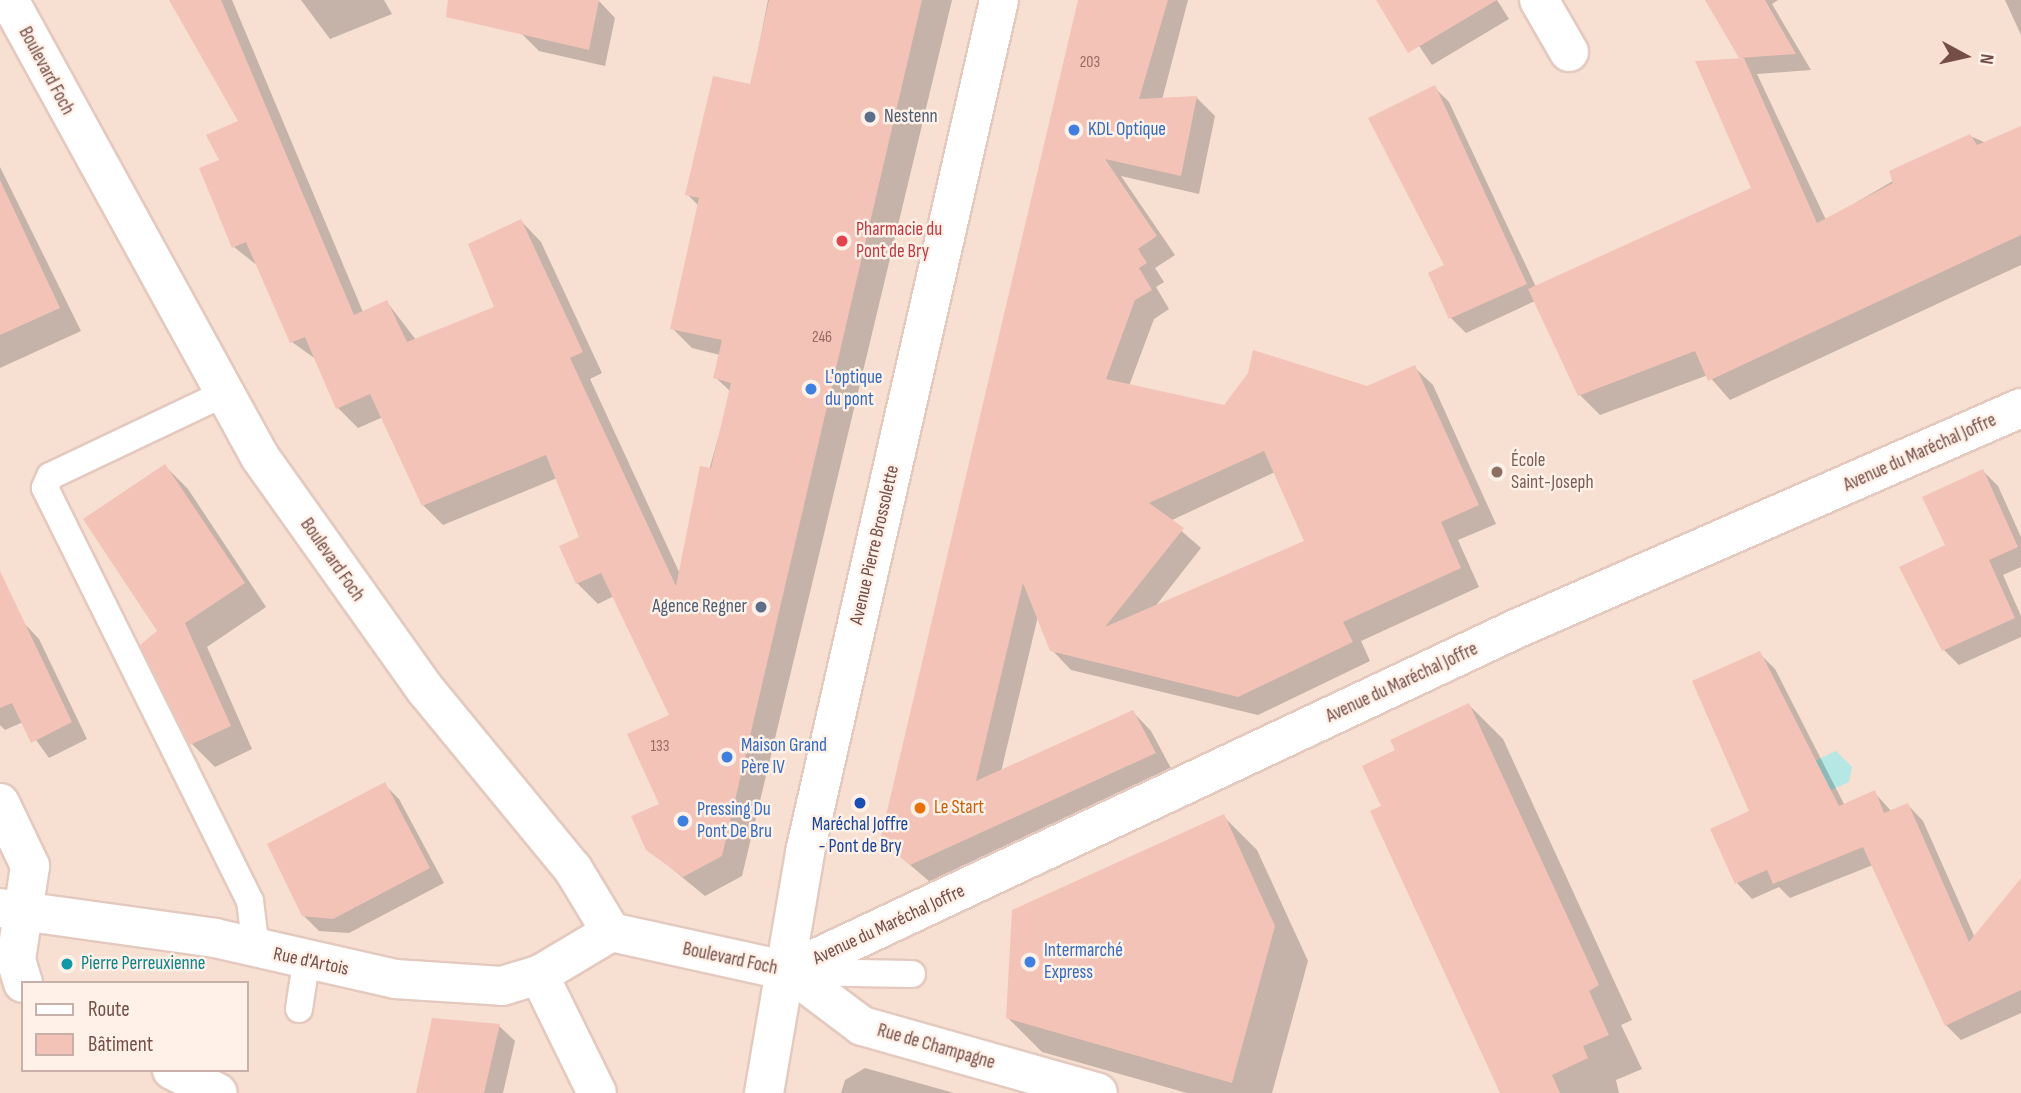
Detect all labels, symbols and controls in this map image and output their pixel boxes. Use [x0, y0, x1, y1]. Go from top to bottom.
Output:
north arrow [1930, 21, 2000, 91]
street label: Boulevard Foch [13, 23, 79, 119]
text: N [1974, 52, 1998, 66]
house number: 203 [1080, 53, 1100, 73]
place label: Nestenn [884, 106, 938, 128]
marker: Nestenn [862, 109, 878, 125]
place label: KDL Optique [1088, 119, 1166, 141]
marker: KDL Optique [1066, 122, 1082, 138]
place label: Pharmacie du Pont de Bry [856, 219, 942, 263]
marker: Pharmacie du Pont de Bry [834, 233, 850, 249]
house number: 246 [812, 328, 832, 348]
place label: L'optique du pont [825, 367, 882, 411]
marker: L'optique du pont [803, 381, 819, 397]
street label: Avenue du Maréchal Joffre [1840, 409, 2000, 497]
place label: École Saint-Joseph [1511, 450, 1594, 494]
street label: Avenue Pierre Brossolette [846, 463, 904, 627]
marker: École Saint-Joseph [1489, 464, 1505, 480]
street label: Boulevard Foch [295, 514, 369, 606]
place label: Agence Regner [652, 596, 747, 618]
marker: Agence Regner [753, 599, 769, 615]
street label: Avenue du Maréchal Joffre [1323, 638, 1481, 728]
place label: Maison Grand Père IV [741, 735, 827, 779]
house number: 133 [650, 737, 670, 757]
marker: Maison Grand Père IV [719, 749, 735, 765]
marker: Maréchal Joffre - Pont de Bry [852, 795, 868, 811]
place label: Le Start [934, 797, 984, 819]
place label: Pressing Du Pont De Bru [697, 799, 772, 843]
marker: Le Start [912, 800, 928, 816]
marker: Pressing Du Pont De Bru [675, 813, 691, 829]
place label: Maréchal Joffre - Pont de Bry [812, 814, 908, 858]
street label: Avenue du Maréchal Joffre [810, 880, 968, 970]
street label: Boulevard Foch [681, 938, 779, 980]
place label: Intermarché Express [1044, 940, 1123, 984]
street label: Rue d'Artois [271, 943, 351, 981]
place label: Pierre Perreuxienne [81, 953, 205, 975]
marker: Intermarché Express [1022, 954, 1038, 970]
marker: Pierre Perreuxienne [59, 956, 75, 972]
legend [21, 981, 248, 1072]
text: Route [88, 997, 130, 1022]
street label: Rue de Champagne [875, 1019, 997, 1075]
text: Bâtiment [88, 1032, 153, 1057]

